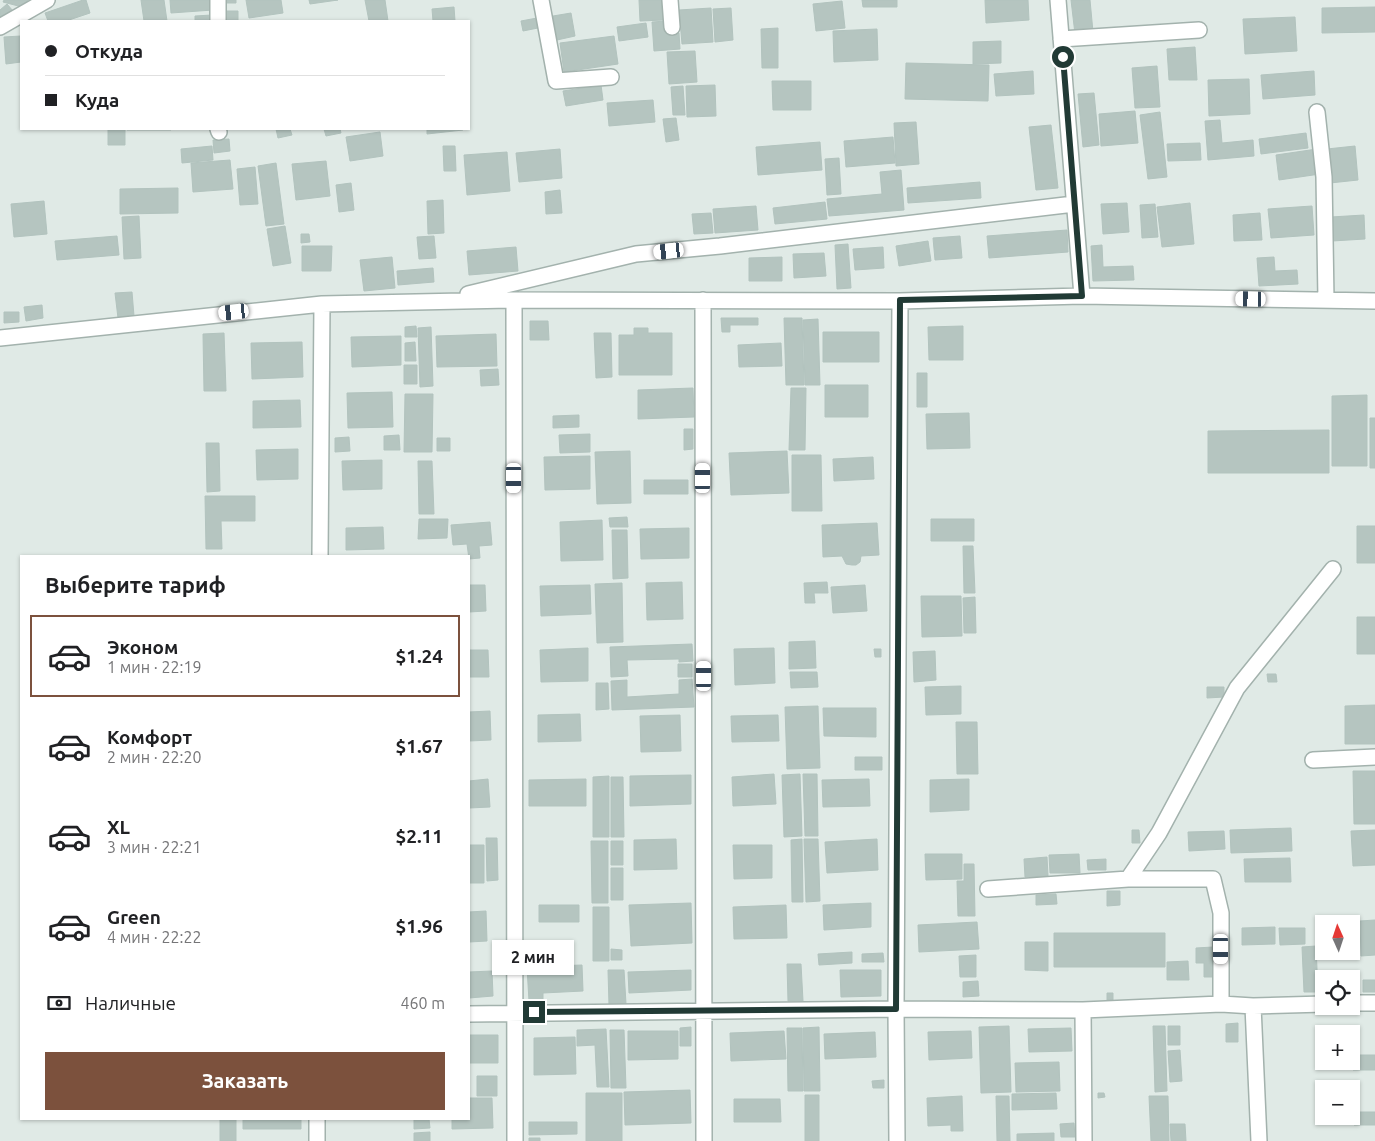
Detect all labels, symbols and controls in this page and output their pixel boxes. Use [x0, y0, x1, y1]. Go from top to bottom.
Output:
text: Откуда [75, 40, 143, 62]
route start [1052, 46, 1074, 68]
text: Куда [75, 89, 119, 111]
car [653, 242, 684, 260]
car [1235, 291, 1266, 307]
car [218, 303, 249, 321]
car [506, 463, 521, 493]
car [695, 463, 710, 493]
text: Выберите тариф [45, 572, 226, 597]
icon: car [47, 634, 92, 679]
text: Эконом [107, 636, 178, 658]
text: $1.24 [395, 645, 443, 667]
text: 1 мин · 22:19 [107, 658, 201, 676]
car [696, 661, 711, 691]
icon: car [47, 724, 92, 769]
text: Комфорт [107, 726, 192, 748]
text: $1.67 [395, 735, 443, 757]
text: 2 мин · 22:20 [107, 748, 201, 766]
icon: car [47, 814, 92, 859]
text: XL [107, 816, 130, 838]
text: $2.11 [395, 825, 443, 847]
text: 3 мин · 22:21 [107, 838, 201, 856]
icon: car [47, 904, 92, 949]
text: Green [107, 906, 161, 928]
text: $1.96 [395, 915, 443, 937]
north arrow [1315, 915, 1360, 960]
map controls [1315, 915, 1360, 1125]
text: 4 мин · 22:22 [107, 928, 201, 946]
car [1213, 934, 1228, 964]
callout: 2 мин [493, 940, 575, 974]
text: 2 мин [511, 948, 555, 966]
button: locate [1315, 970, 1360, 1015]
icon: cash [45, 989, 73, 1017]
text: Наличные [85, 992, 176, 1014]
text: 460 m [400, 994, 445, 1012]
route end [523, 1001, 545, 1023]
button: + [1315, 1025, 1360, 1070]
button: Заказать [45, 1052, 445, 1110]
button: − [1315, 1080, 1360, 1125]

